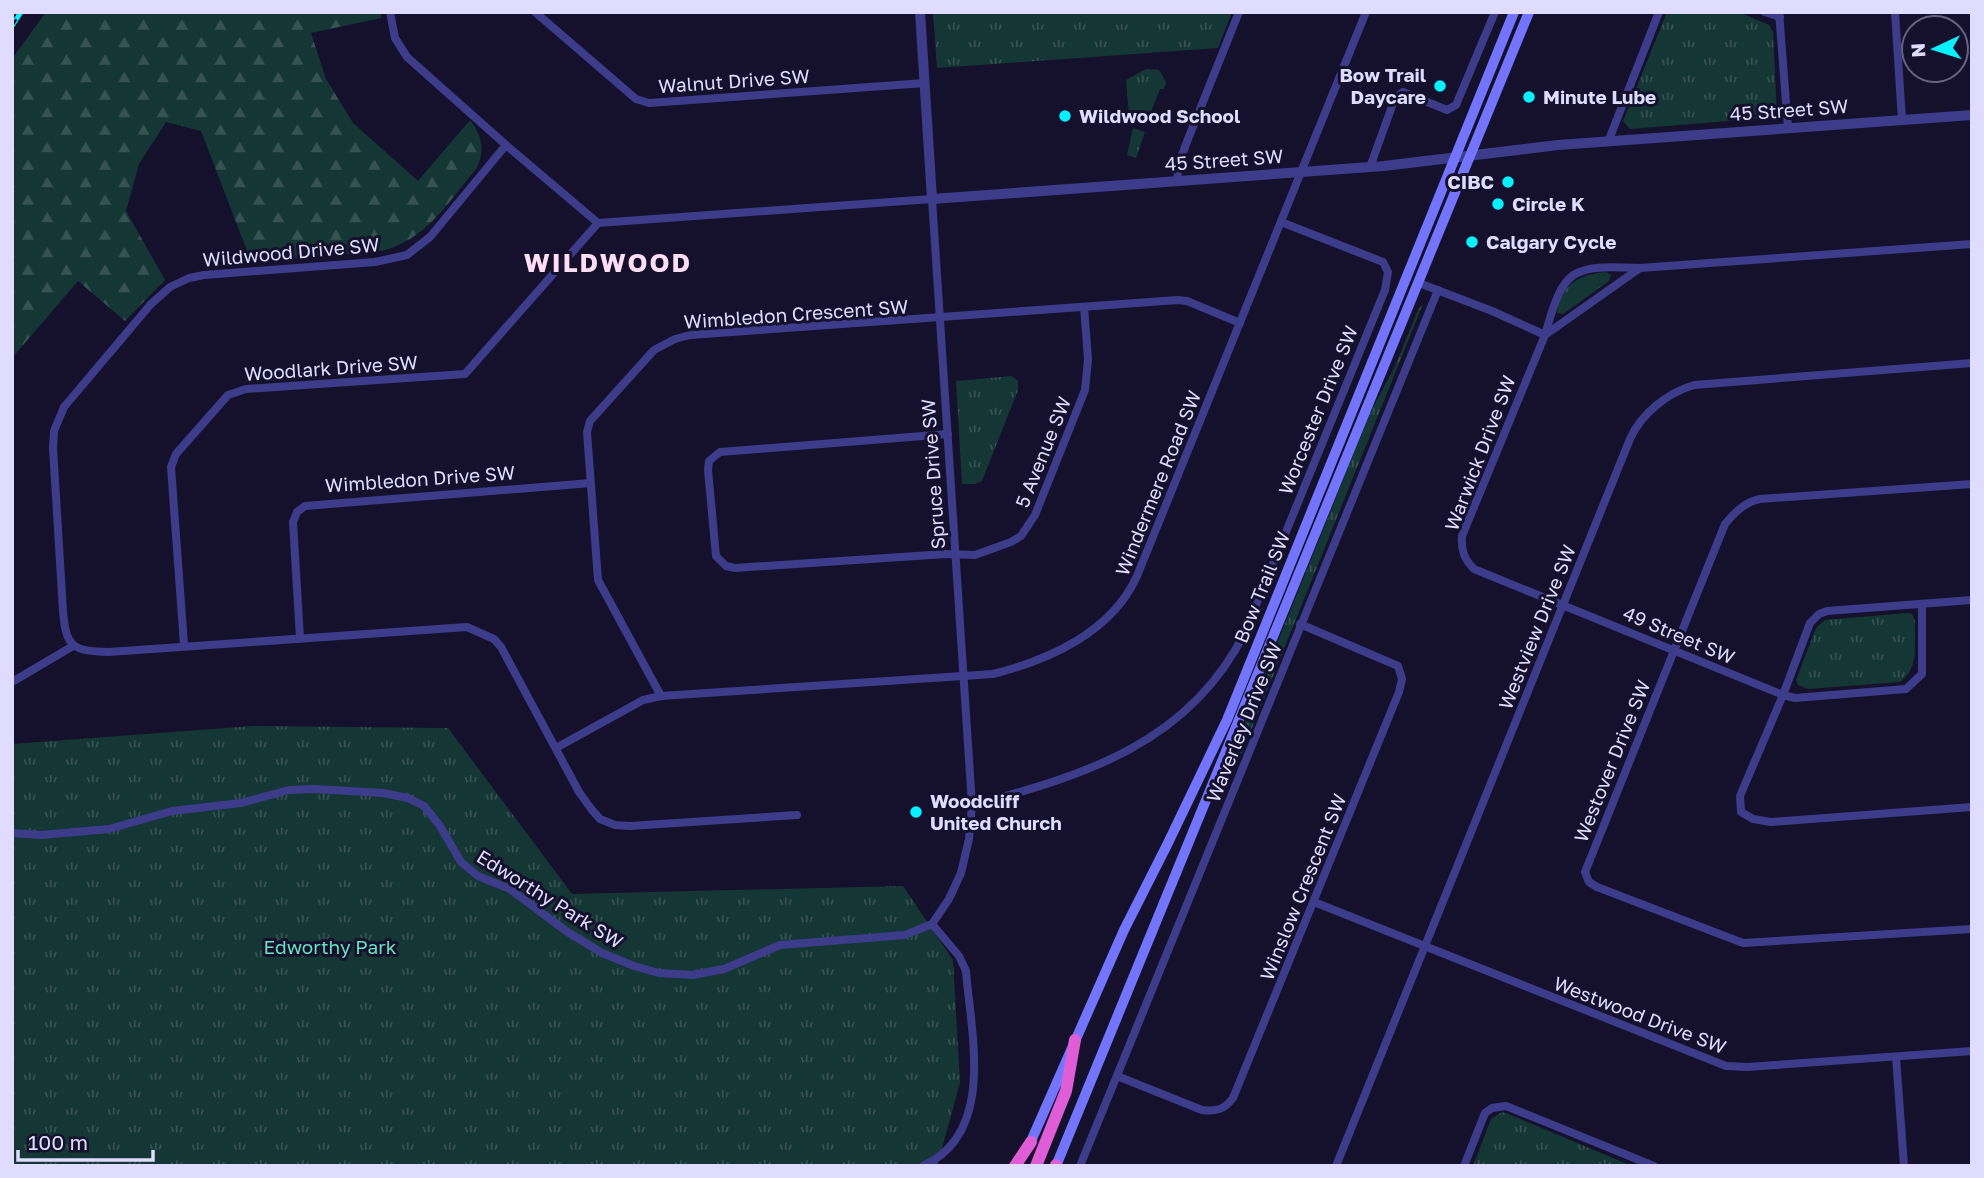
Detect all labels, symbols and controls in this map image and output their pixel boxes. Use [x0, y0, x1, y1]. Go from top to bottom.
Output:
north arrow [1900, 14, 1970, 84]
text: N [1906, 42, 1930, 58]
place label: Bow Trail Daycare [1339, 63, 1426, 108]
street label: Walnut Drive SW [657, 64, 811, 97]
marker: Bow Trail Daycare [1432, 78, 1448, 94]
place label: Minute Lube [1543, 85, 1656, 108]
marker: Minute Lube [1521, 89, 1537, 105]
street label: 45 Street SW [1729, 94, 1849, 125]
place label: Wildwood School [1079, 104, 1240, 127]
marker: Wildwood School [1057, 108, 1073, 124]
street label: 45 Street SW [1164, 144, 1284, 175]
place label: CIBC [1447, 170, 1494, 193]
marker: CIBC [1500, 174, 1516, 190]
place label: Circle K [1512, 192, 1585, 215]
marker: Circle K [1490, 196, 1506, 212]
place label: Calgary Cycle [1486, 230, 1616, 253]
street label: Wildwood Drive SW [202, 232, 380, 271]
marker: Calgary Cycle [1464, 234, 1480, 250]
district label: WILDWOOD [524, 247, 692, 278]
street label: Wimbledon Crescent SW [683, 294, 909, 333]
street label: Worcester Drive SW [1273, 322, 1362, 498]
street label: Woodlark Drive SW [244, 350, 418, 385]
street label: Warwick Drive SW [1439, 372, 1520, 534]
street label: Windermere Road SW [1110, 387, 1205, 579]
street label: 5 Avenue SW [1010, 393, 1075, 511]
street label: Spruce Drive SW [916, 398, 949, 550]
street label: Wimbledon Drive SW [324, 460, 516, 497]
street label: Bow Trail SW [1229, 528, 1294, 646]
street label: Westview Drive SW [1493, 541, 1580, 712]
street label: 49 Street SW [1620, 601, 1738, 668]
street label: Waverley Drive SW [1201, 638, 1286, 805]
street label: Westover Drive SW [1569, 676, 1655, 845]
place label: Woodcliff United Church [930, 789, 1062, 834]
street label: Winslow Crescent SW [1255, 790, 1350, 983]
marker: Woodcliff United Church [908, 804, 924, 820]
street label: Edworthy Park SW [473, 844, 628, 953]
park label: Edworthy Park [264, 935, 397, 958]
street label: Westwood Drive SW [1551, 971, 1730, 1058]
scale bar [18, 1118, 152, 1162]
text: 100 m [28, 1129, 88, 1155]

